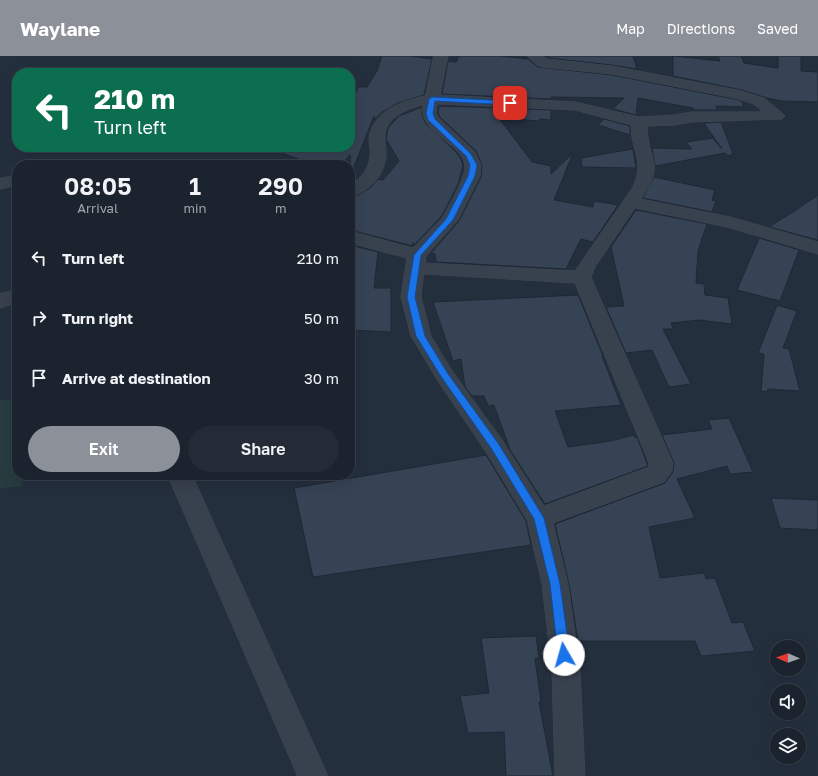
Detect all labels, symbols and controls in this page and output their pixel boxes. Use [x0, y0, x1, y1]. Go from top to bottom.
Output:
text: Waylane [20, 17, 100, 40]
text: Map [616, 20, 645, 37]
text: Directions [667, 20, 735, 37]
text: Saved [757, 20, 798, 37]
text: 210 m [94, 82, 175, 115]
icon: left [28, 84, 80, 136]
pin [493, 86, 527, 120]
icon: arrive [499, 92, 521, 114]
text: Turn left [94, 116, 167, 138]
text: 08:05 [64, 171, 132, 200]
text: 1 [189, 171, 201, 200]
text: 290 [258, 171, 303, 200]
text: Arrival [77, 200, 118, 216]
text: min [183, 200, 206, 216]
text: m [275, 200, 286, 216]
icon: left [28, 247, 50, 269]
text: Turn left [62, 249, 124, 267]
text: 210 m [297, 249, 339, 267]
icon: right [28, 307, 50, 329]
text: Turn right [62, 309, 133, 327]
text: 50 m [304, 309, 339, 327]
icon: arrive [28, 367, 50, 389]
text: Arrive at destination [62, 369, 211, 387]
text: 30 m [304, 369, 339, 387]
button: Exit [28, 426, 180, 472]
button: Share [188, 426, 339, 472]
position arrow [543, 634, 585, 676]
north arrow [770, 640, 806, 676]
map controls [770, 640, 806, 764]
button: sound [770, 684, 806, 720]
button: layers [770, 728, 806, 764]

